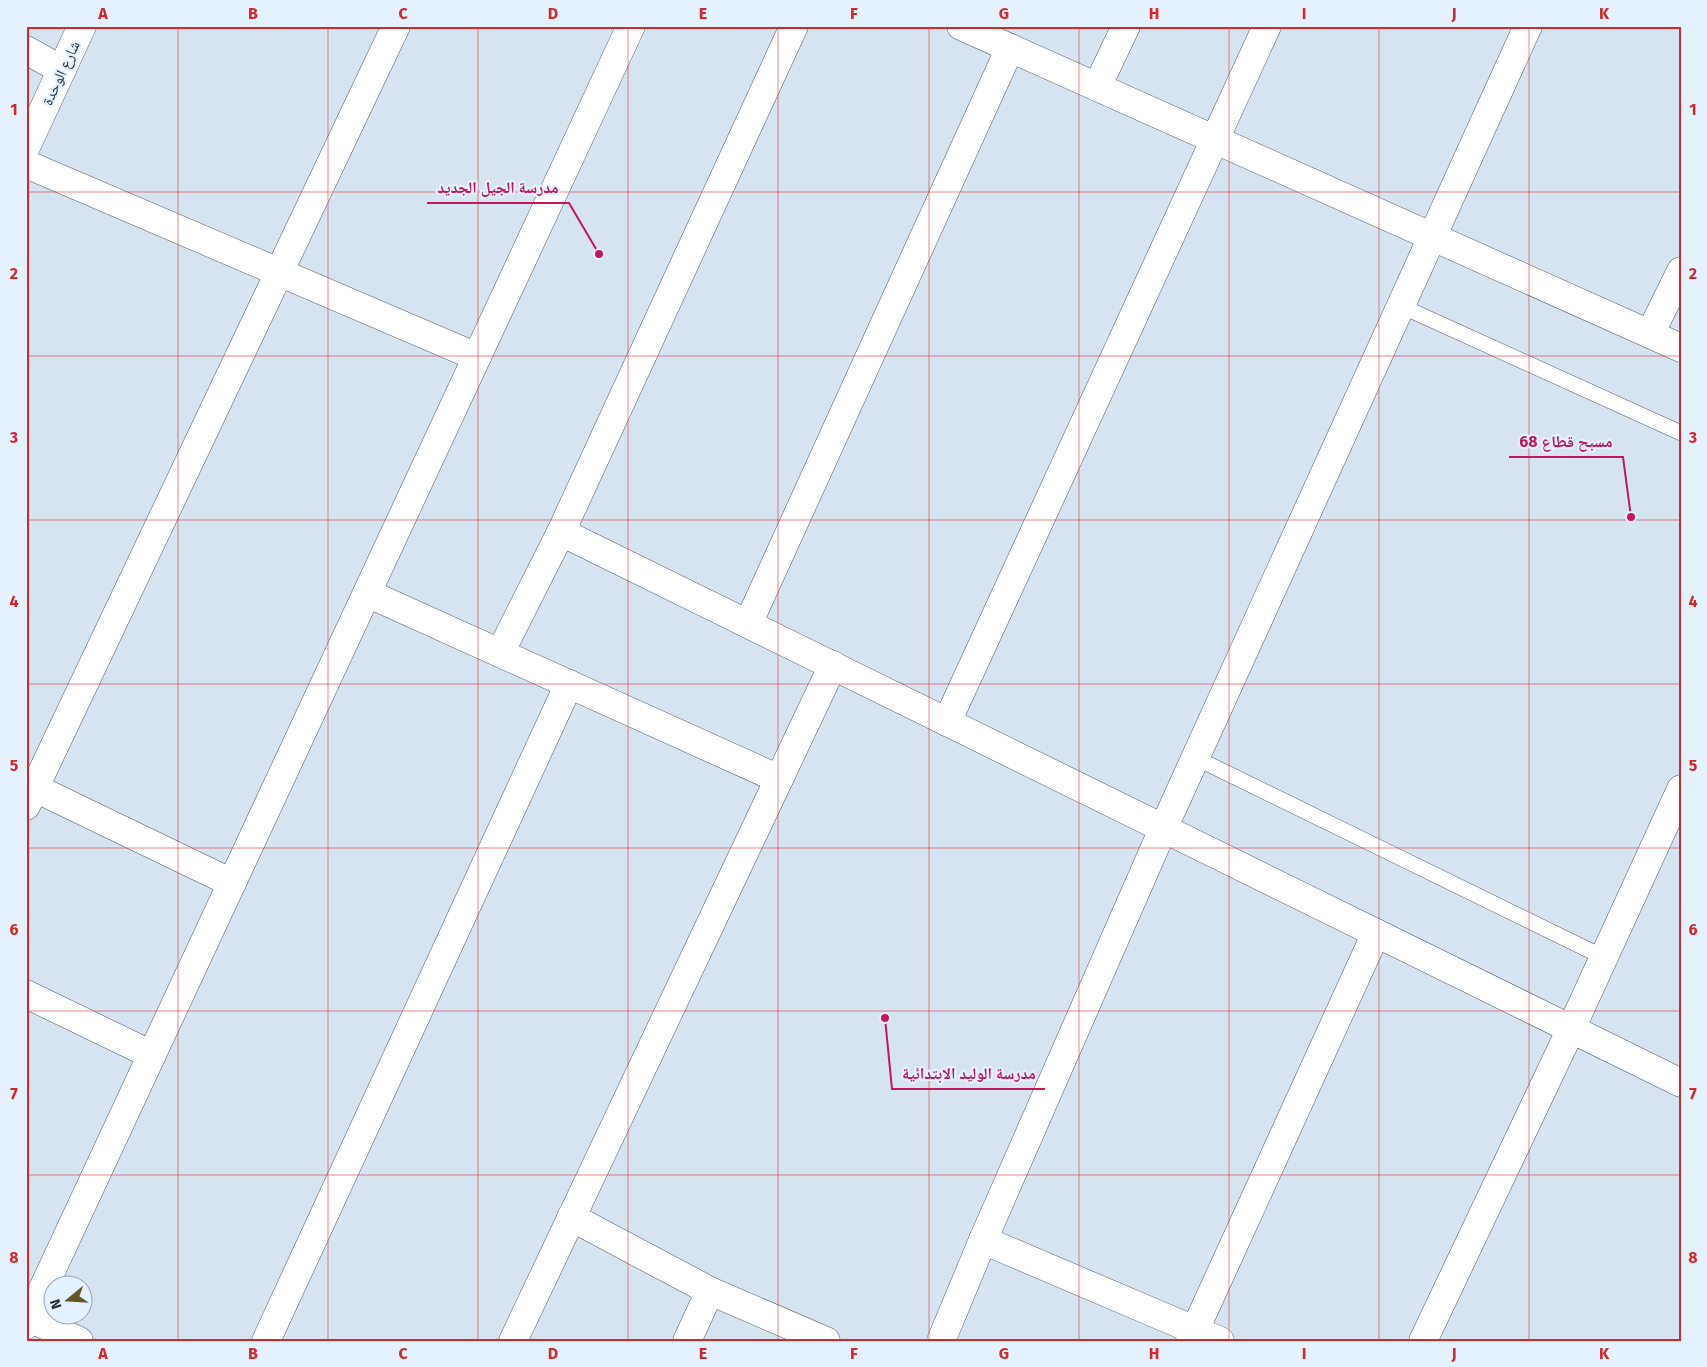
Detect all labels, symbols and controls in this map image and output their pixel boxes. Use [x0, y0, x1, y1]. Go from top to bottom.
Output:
text: A [97, 4, 108, 23]
text: B [248, 4, 258, 23]
text: C [398, 4, 408, 23]
text: D [548, 4, 558, 23]
text: E [699, 4, 707, 23]
text: F [850, 4, 858, 23]
text: G [999, 4, 1009, 23]
text: H [1149, 4, 1159, 23]
text: I [1302, 4, 1306, 23]
text: J [1450, 4, 1457, 23]
text: K [1599, 4, 1610, 23]
street label: شارع الوحدة [38, 38, 85, 109]
text: 1 [10, 100, 18, 119]
text: 1 [1689, 100, 1697, 119]
callout: مدرسة الجيل الجديد [427, 172, 569, 203]
text: مدرسة الجيل الجديد [437, 178, 559, 197]
text: 2 [10, 264, 18, 283]
text: 2 [1689, 264, 1697, 283]
callout: مسبح قطاع 68 [1509, 426, 1623, 457]
text: 3 [9, 428, 18, 447]
text: 3 [1688, 428, 1697, 447]
text: مسبح قطاع 68 [1519, 432, 1613, 452]
text: 4 [9, 592, 19, 611]
text: 4 [1688, 592, 1698, 611]
text: 5 [10, 756, 19, 775]
text: 5 [1689, 756, 1698, 775]
text: 6 [9, 920, 19, 939]
text: 6 [1688, 920, 1698, 939]
callout: مدرسة الوليد الابتدائية [892, 1058, 1045, 1089]
text: مدرسة الوليد الابتدائية [902, 1064, 1036, 1083]
text: 7 [10, 1084, 18, 1103]
text: 7 [1689, 1084, 1697, 1103]
text: 8 [9, 1248, 19, 1267]
text: 8 [1688, 1248, 1698, 1267]
north arrow [42, 1274, 92, 1324]
text: N [47, 1297, 66, 1311]
text: A [97, 1344, 108, 1363]
text: B [248, 1344, 258, 1363]
text: C [398, 1344, 408, 1363]
text: D [548, 1344, 558, 1363]
text: E [699, 1344, 707, 1363]
text: F [850, 1344, 858, 1363]
text: G [999, 1344, 1009, 1363]
text: H [1149, 1344, 1159, 1363]
text: I [1302, 1344, 1306, 1363]
text: J [1450, 1344, 1457, 1363]
text: K [1599, 1344, 1610, 1363]

